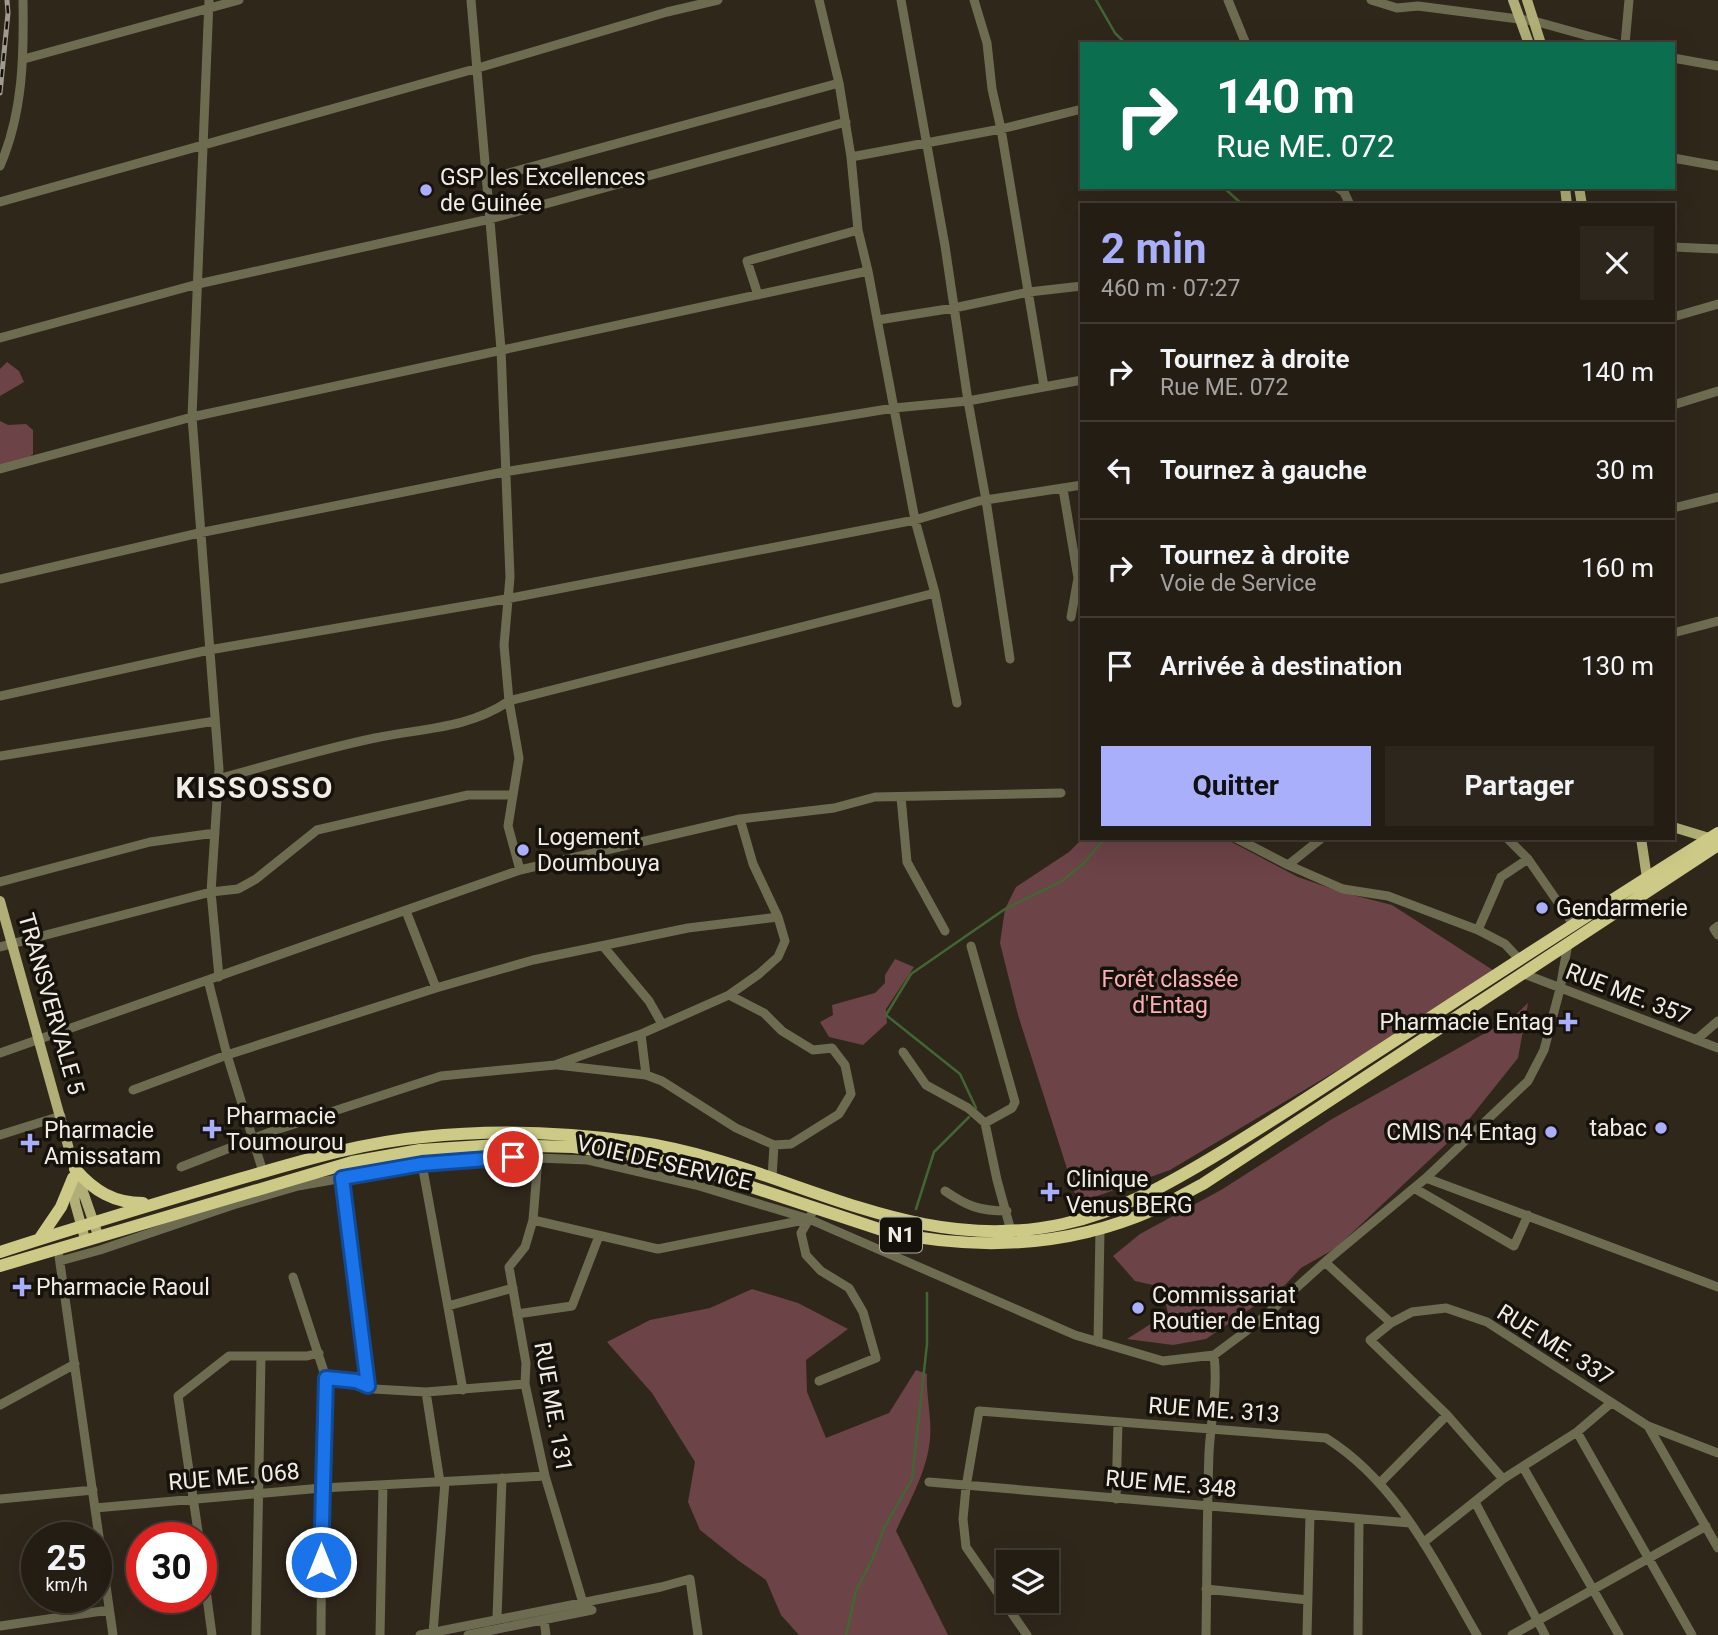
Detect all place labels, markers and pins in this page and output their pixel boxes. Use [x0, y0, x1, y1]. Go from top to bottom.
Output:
place label: GSP les Excellences de Guinée [440, 164, 646, 217]
marker: GSP les Excellences de Guinée [418, 182, 434, 198]
place label: Logement Doumbouya [537, 824, 660, 877]
marker: Logement Doumbouya [515, 842, 531, 858]
place label: Gendarmerie [1556, 895, 1688, 922]
marker: Gendarmerie [1534, 900, 1550, 916]
place label: Pharmacie Entag [1380, 1009, 1554, 1036]
marker: Pharmacie Entag [1560, 1014, 1576, 1030]
place label: Pharmacie Toumourou [226, 1103, 344, 1156]
place label: tabac [1590, 1115, 1647, 1142]
place label: Pharmacie Amissatam [44, 1117, 161, 1170]
place label: CMIS n4 Entag [1386, 1119, 1537, 1146]
marker: tabac [1653, 1120, 1669, 1136]
marker: Pharmacie Toumourou [204, 1121, 220, 1137]
marker: CMIS n4 Entag [1543, 1124, 1559, 1140]
pin [483, 1127, 543, 1187]
marker: Pharmacie Amissatam [22, 1135, 38, 1151]
place label: Clinique Venus BERG [1066, 1166, 1193, 1219]
marker: Clinique Venus BERG [1040, 1182, 1060, 1202]
place label: Pharmacie Raoul [36, 1274, 210, 1301]
marker: Pharmacie Raoul [14, 1279, 30, 1295]
place label: Commissariat Routier de Entag [1152, 1282, 1320, 1335]
marker: Commissariat Routier de Entag [1130, 1300, 1146, 1316]

